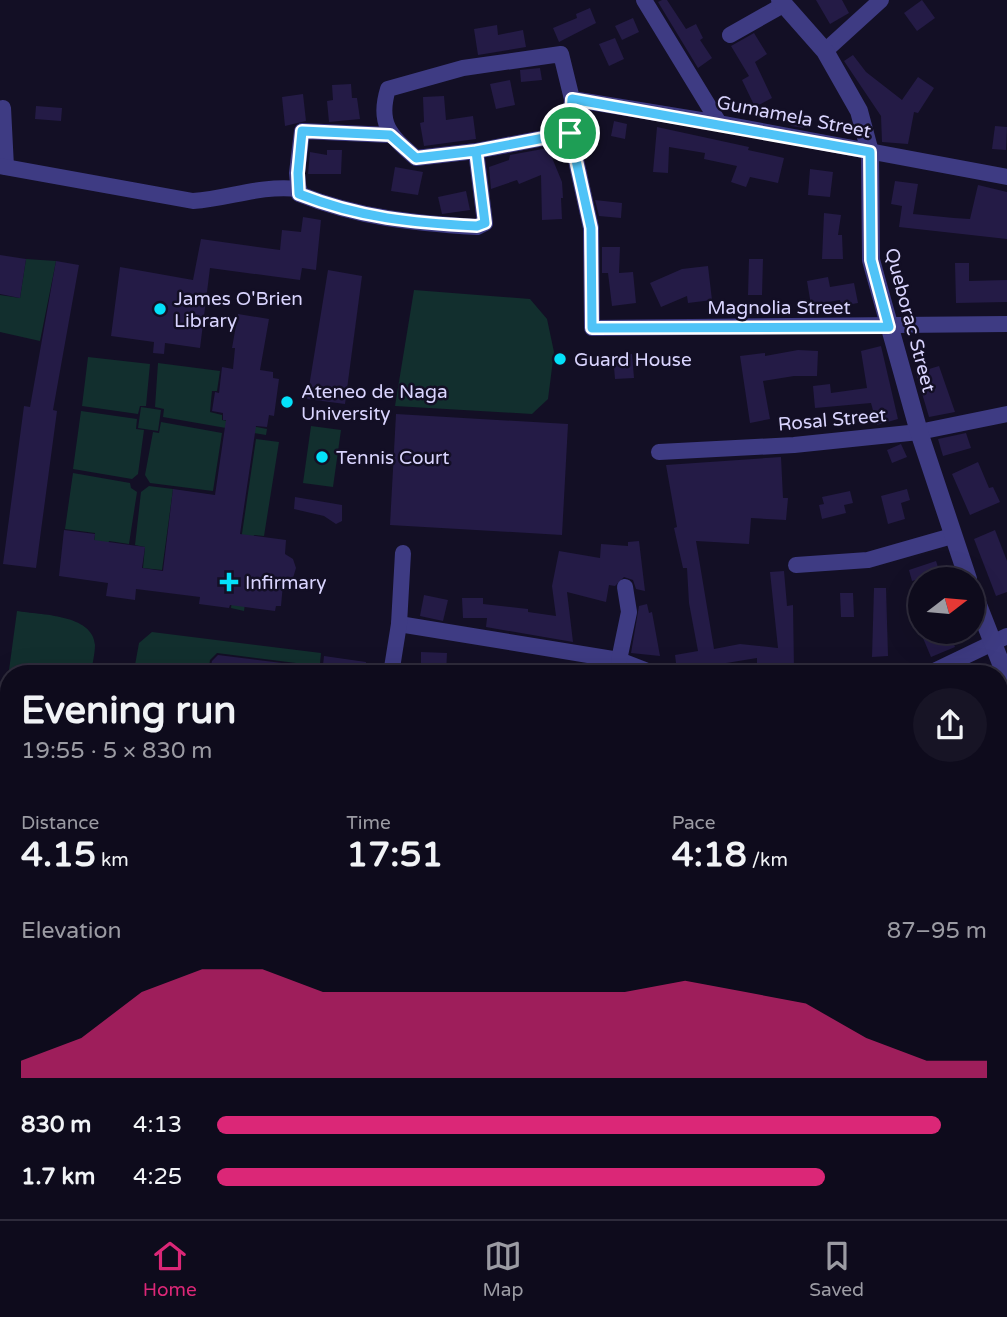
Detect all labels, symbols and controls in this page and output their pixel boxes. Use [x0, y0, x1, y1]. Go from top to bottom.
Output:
street label: Gumamela Street [715, 91, 873, 143]
pin [540, 103, 600, 163]
icon: arrive [551, 114, 589, 152]
street label: Queborac Street [880, 246, 940, 395]
place label: James O'Brien Library [174, 288, 303, 332]
street label: Magnolia Street [707, 297, 851, 319]
marker: James O'Brien Library [152, 301, 168, 317]
place label: Guard House [574, 349, 692, 371]
marker: Guard House [552, 351, 568, 367]
place label: Ateneo de Naga University [301, 381, 448, 425]
marker: Ateneo de Naga University [279, 394, 295, 410]
street label: Rosal Street [777, 404, 887, 436]
place label: Tennis Court [336, 447, 450, 469]
marker: Tennis Court [314, 449, 330, 465]
north arrow [908, 567, 985, 644]
map controls [908, 567, 985, 644]
marker: Infirmary [219, 572, 239, 592]
place label: Infirmary [245, 572, 327, 594]
text: Evening run [21, 688, 236, 734]
button: share [913, 688, 987, 762]
text: 19:55 · 5 × 830 m [21, 737, 212, 765]
text: Distance [21, 812, 99, 834]
text: Time [346, 812, 391, 834]
text: Pace [672, 812, 715, 834]
text: 4.15 [21, 834, 96, 876]
text: 17:51 [346, 834, 443, 876]
text: 4:18 [672, 834, 747, 876]
text: km [96, 849, 129, 871]
text: /km [747, 849, 788, 871]
text: Elevation [21, 917, 122, 945]
text: 87–95 m [887, 917, 987, 945]
text: 830 m [21, 1111, 91, 1139]
text: 4:13 [133, 1111, 182, 1139]
text: 1.7 km [21, 1163, 95, 1191]
text: 4:25 [133, 1163, 182, 1191]
tab: Home [143, 1237, 197, 1301]
tab: Map [482, 1237, 523, 1301]
tab: Saved [809, 1237, 864, 1301]

